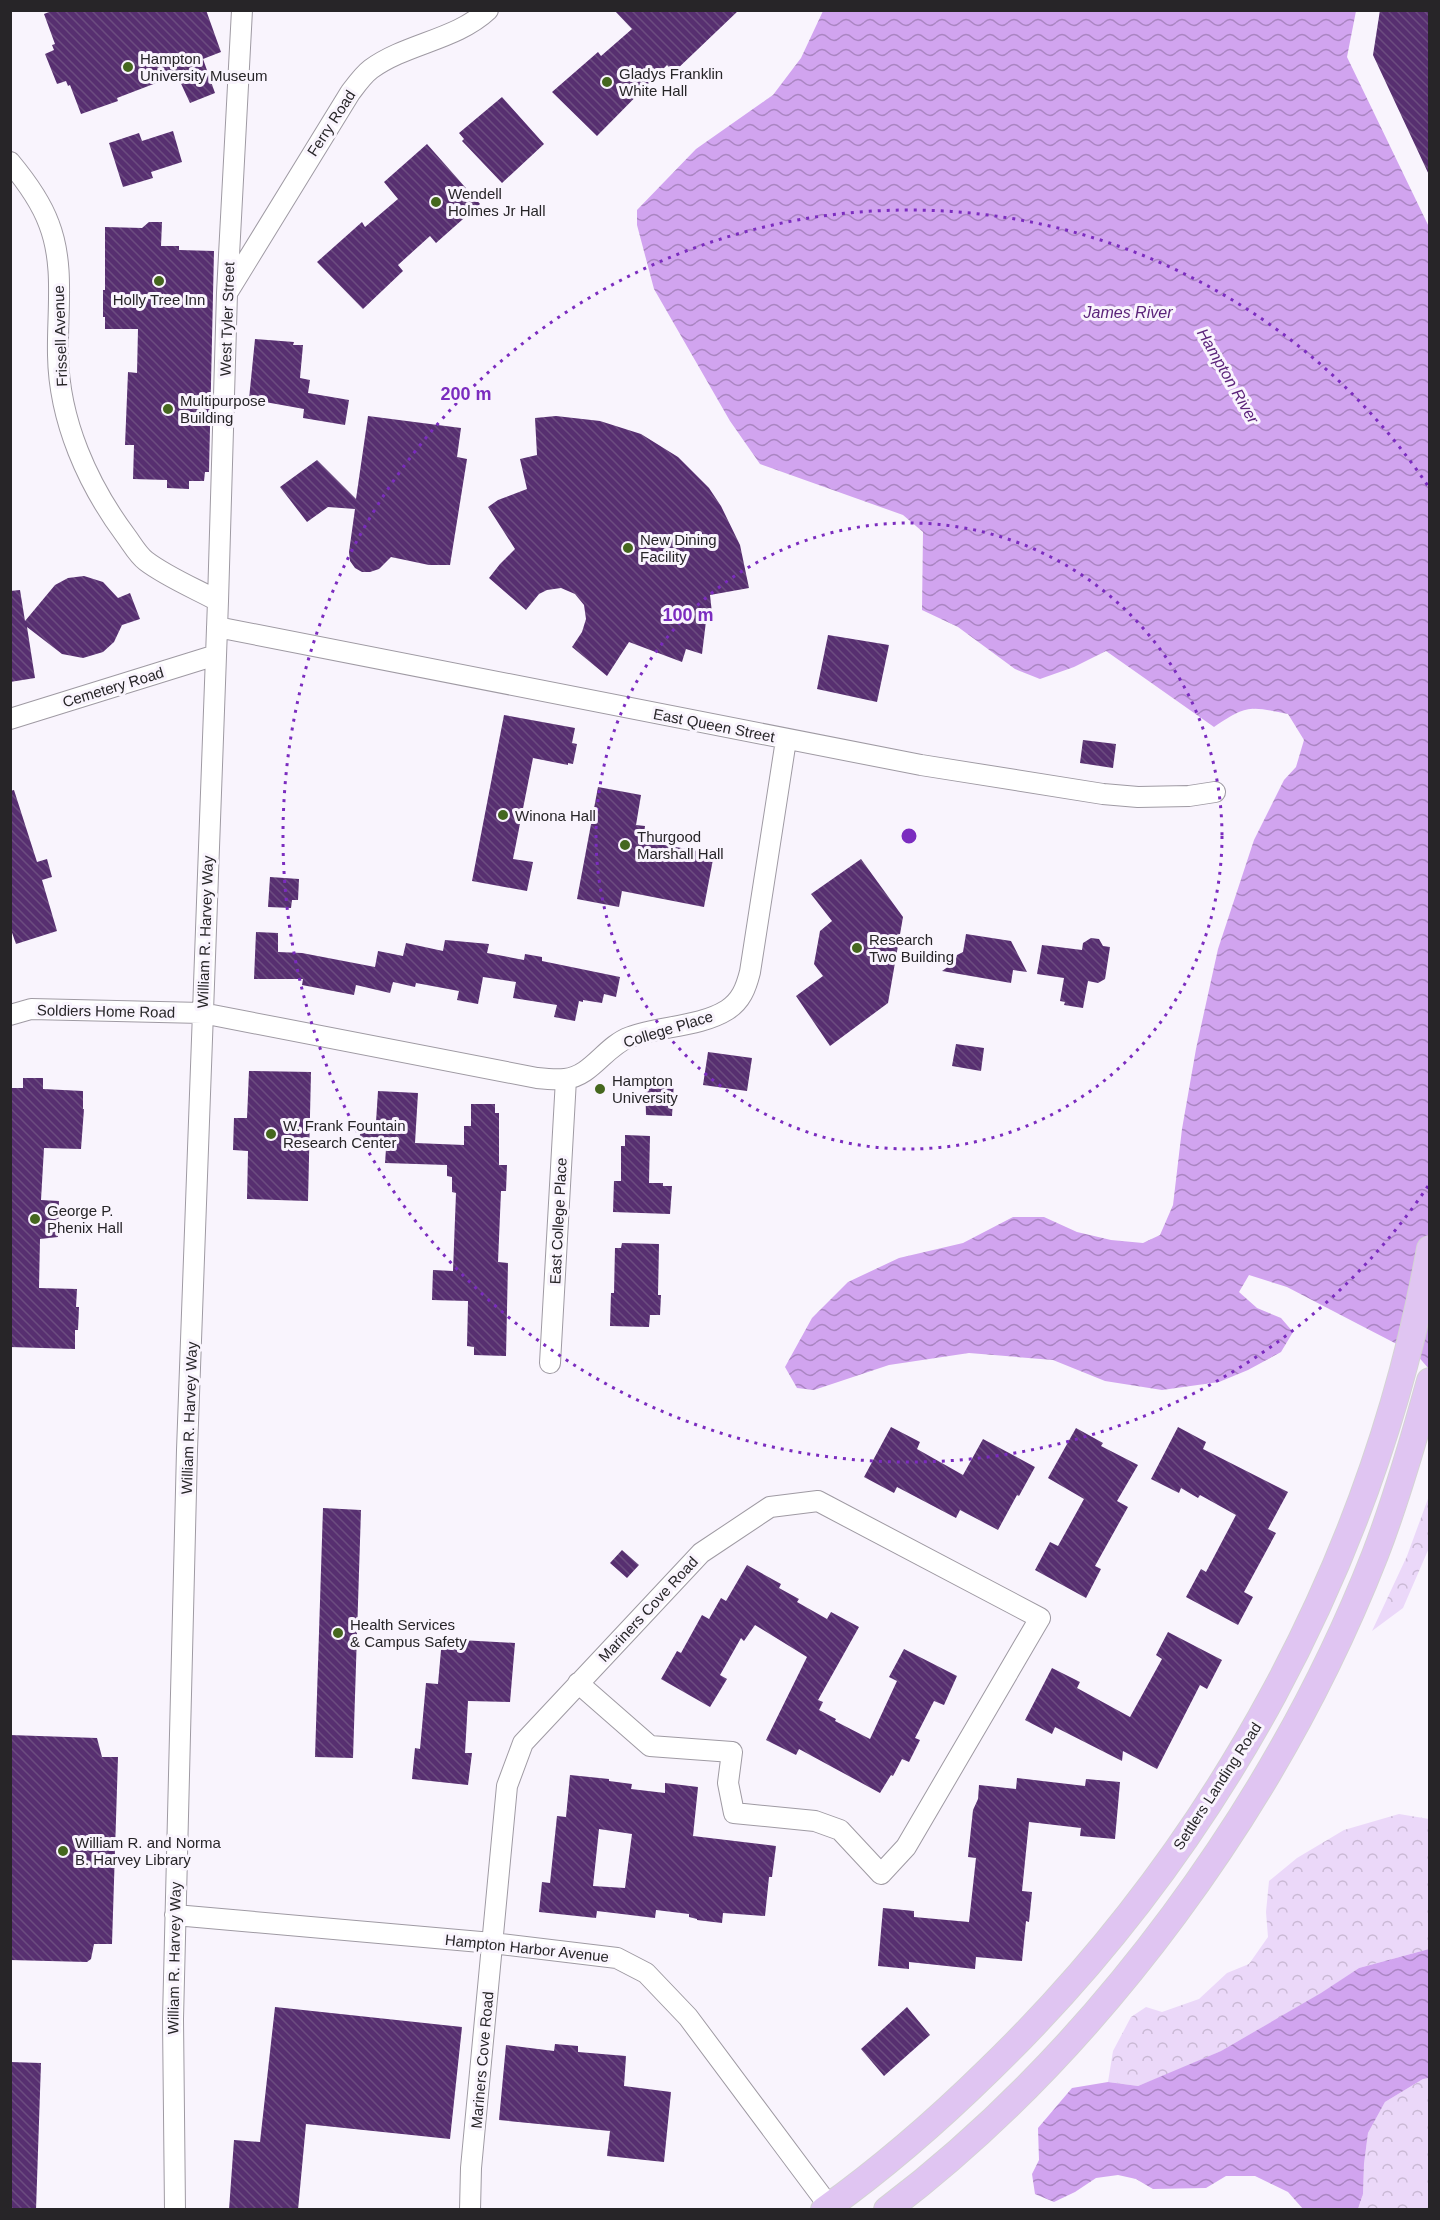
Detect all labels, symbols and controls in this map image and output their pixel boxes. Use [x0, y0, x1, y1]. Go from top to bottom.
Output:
place label: Hampton University Museum [140, 50, 268, 84]
marker: Hampton University Museum [121, 60, 135, 74]
place label: Gladys Franklin White Hall [619, 65, 723, 99]
marker: Gladys Franklin White Hall [600, 75, 614, 89]
street label: Ferry Road [303, 87, 359, 159]
place label: Wendell Holmes Jr Hall [448, 185, 546, 219]
marker: Wendell Holmes Jr Hall [429, 195, 443, 209]
street label: West Tyler Street [217, 261, 238, 377]
marker: Holly Tree Inn [152, 274, 166, 288]
street label: Frissell Avenue [50, 285, 70, 387]
place label: Holly Tree Inn [113, 291, 205, 308]
water label: James River [1083, 304, 1173, 321]
water label: Hampton River [1194, 326, 1262, 427]
text: 200 m [440, 384, 492, 404]
place label: Multipurpose Building [180, 392, 266, 426]
marker: Multipurpose Building [161, 402, 175, 416]
place label: New Dining Facility [640, 531, 717, 565]
marker: New Dining Facility [621, 541, 635, 555]
text: 100 m [662, 605, 714, 625]
street label: Cemetery Road [60, 664, 166, 710]
street label: East Queen Street [652, 705, 777, 745]
place label: Winona Hall [515, 807, 596, 824]
marker: Winona Hall [496, 808, 510, 822]
centre of rings [899, 826, 919, 846]
place label: Thurgood Marshall Hall [637, 828, 724, 862]
marker: Thurgood Marshall Hall [618, 838, 632, 852]
street label: William R. Harvey Way [194, 855, 216, 1009]
place label: Research Two Building [869, 931, 954, 965]
marker: Research Two Building [850, 941, 864, 955]
street label: Soldiers Home Road [37, 1001, 175, 1021]
street label: College Place [621, 1007, 715, 1051]
place label: Hampton University [612, 1072, 678, 1106]
marker: Hampton University [593, 1082, 607, 1096]
place label: W. Frank Fountain Research Center [283, 1117, 406, 1151]
marker: W. Frank Fountain Research Center [264, 1127, 278, 1141]
street label: East College Place [546, 1157, 570, 1285]
place label: George P. Phenix Hall [47, 1202, 123, 1236]
marker: George P. Phenix Hall [28, 1212, 42, 1226]
street label: William R. Harvey Way [178, 1341, 200, 1495]
street label: Mariners Cove Road [595, 1553, 701, 1665]
place label: Health Services & Campus Safety [350, 1616, 467, 1650]
marker: Health Services & Campus Safety [331, 1626, 345, 1640]
street label: Settlers Landing Road [1169, 1719, 1265, 1853]
place label: William R. and Norma B. Harvey Library [75, 1834, 222, 1868]
marker: William R. and Norma B. Harvey Library [56, 1844, 70, 1858]
street label: William R. Harvey Way [164, 1881, 184, 2035]
street label: Hampton Harbor Avenue [444, 1931, 610, 1965]
street label: Mariners Cove Road [468, 1991, 496, 2129]

